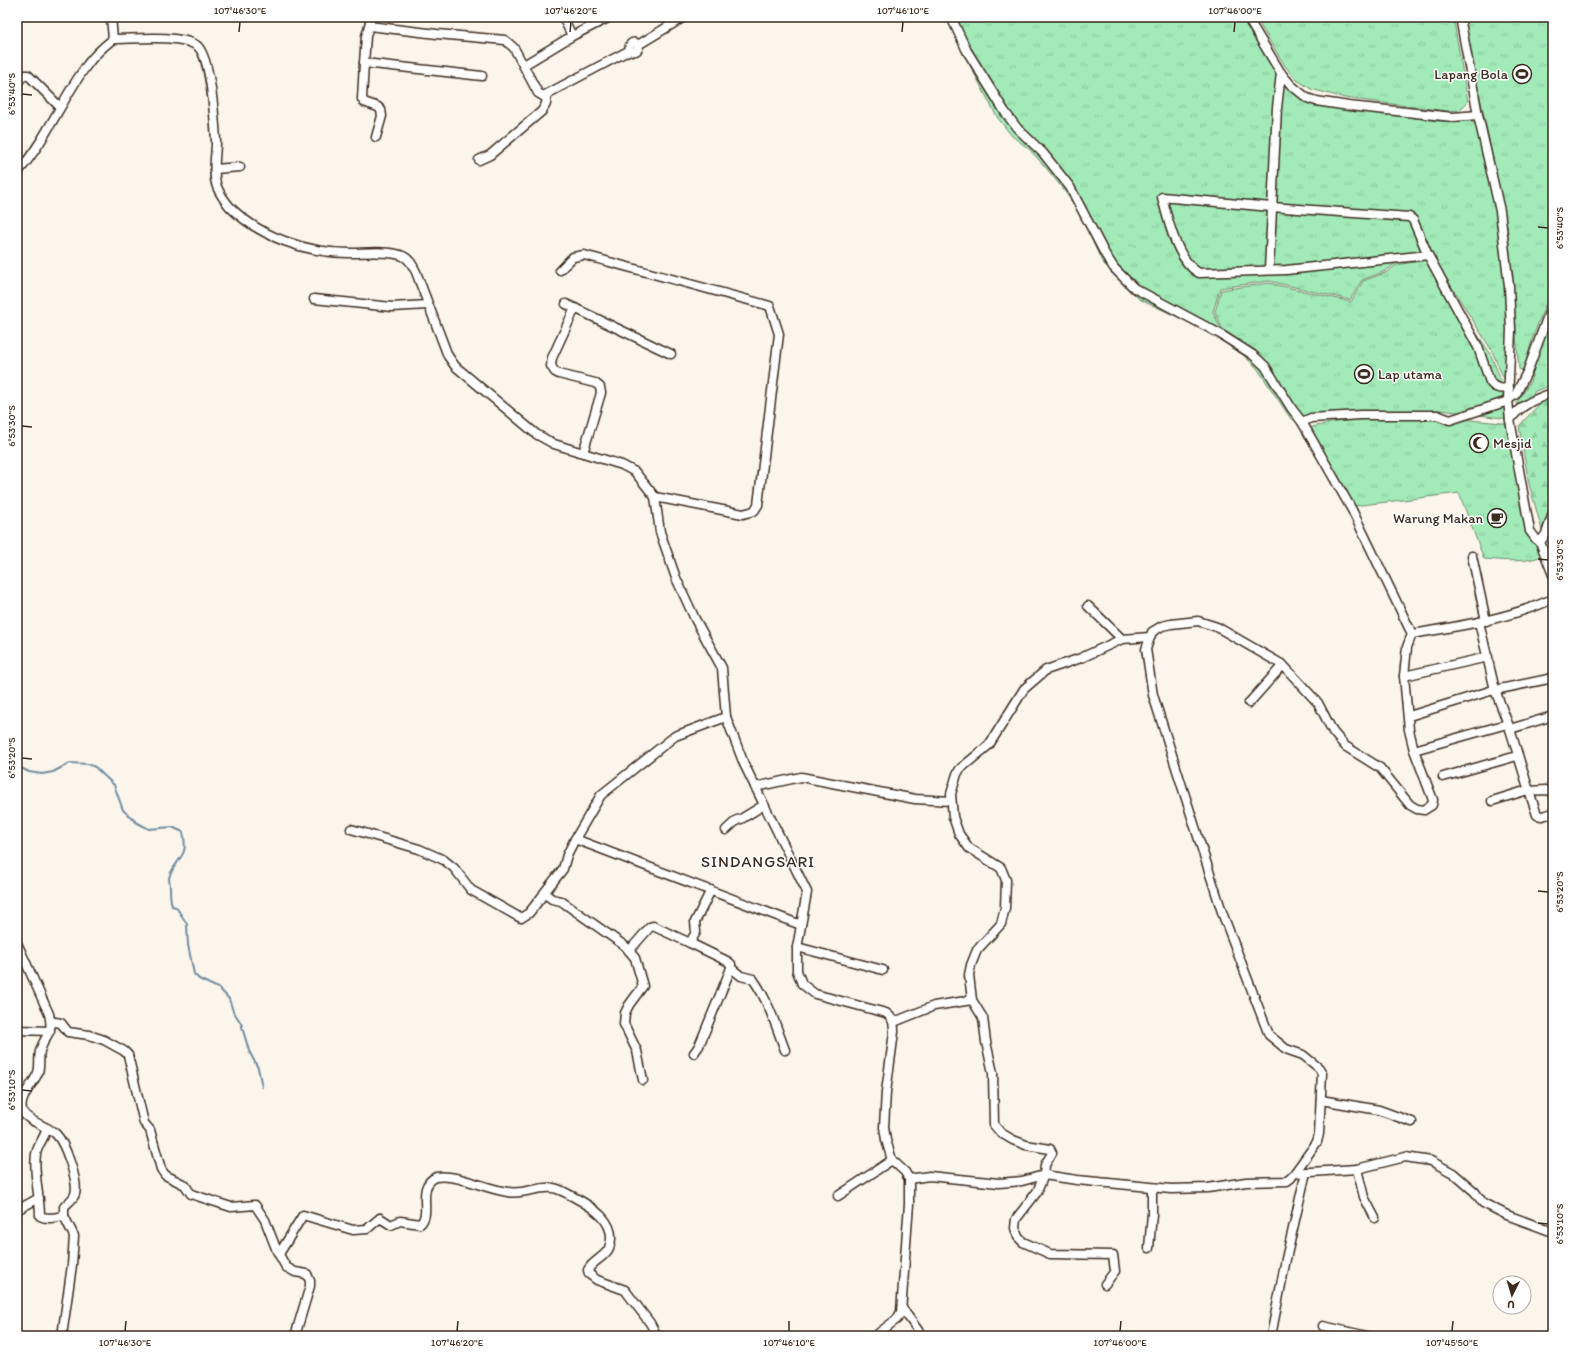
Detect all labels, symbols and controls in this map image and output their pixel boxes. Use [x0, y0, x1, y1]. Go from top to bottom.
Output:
text: 107°46'30"E [214, 4, 267, 17]
text: 107°46'20"E [545, 4, 598, 17]
text: 107°46'10"E [877, 4, 929, 17]
text: 107°46'00"E [1208, 4, 1262, 17]
sports icon: Lapang Bola [1511, 63, 1533, 85]
place label: Lapang Bola [1434, 66, 1509, 83]
text: 6°53'40"S [5, 73, 18, 115]
text: 6°53'40"S [1553, 207, 1566, 249]
sports icon: Lap utama [1353, 363, 1375, 385]
place label: Lap utama [1378, 366, 1443, 383]
text: 6°53'30"S [5, 405, 18, 447]
mosque icon: Mesjid [1468, 432, 1490, 454]
place label: Mesjid [1493, 435, 1532, 452]
cafe icon: Warung Makan [1486, 507, 1508, 529]
place label: Warung Makan [1393, 510, 1484, 527]
text: 6°53'30"S [1553, 539, 1566, 581]
text: 6°53'20"S [5, 737, 18, 779]
district label: SINDANGSARI [701, 852, 815, 871]
text: 6°53'20"S [1553, 871, 1566, 913]
text: 6°53'10"S [5, 1069, 18, 1110]
text: 6°53'10"S [1553, 1203, 1566, 1244]
north arrow [1492, 1275, 1532, 1315]
text: U [1507, 1298, 1515, 1311]
text: 107°46'30"E [99, 1336, 152, 1349]
text: 107°46'20"E [431, 1336, 484, 1349]
text: 107°46'10"E [763, 1336, 815, 1349]
text: 107°46'00"E [1093, 1336, 1147, 1349]
text: 107°45'50"E [1426, 1336, 1479, 1349]

